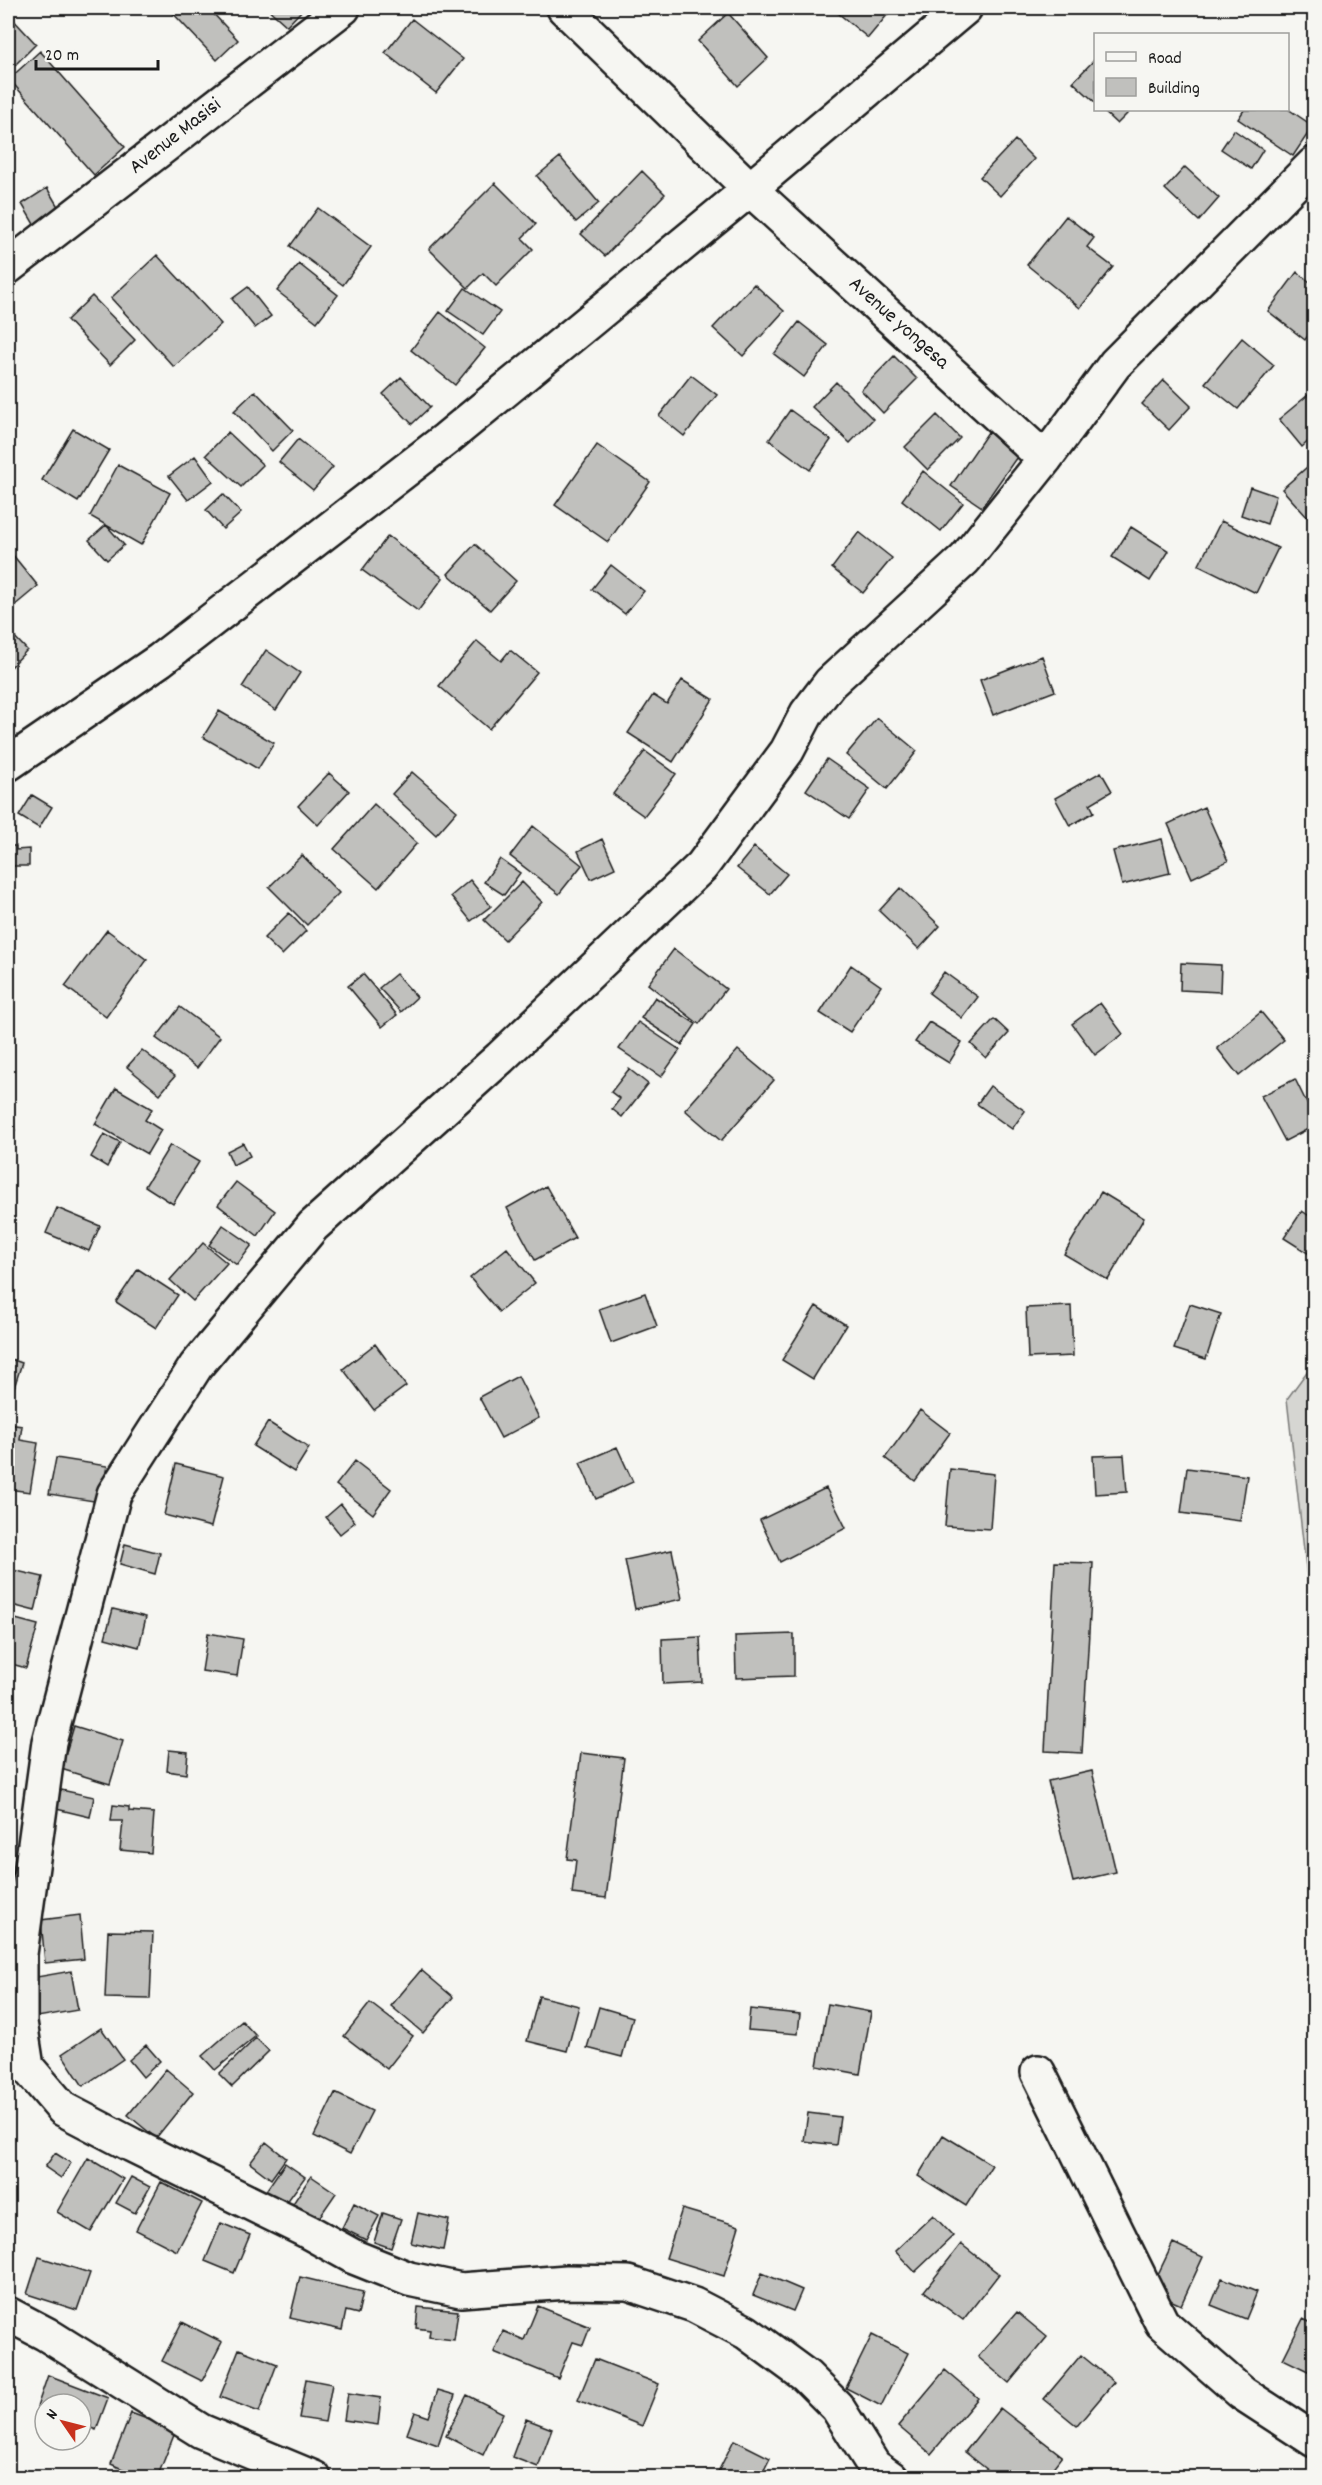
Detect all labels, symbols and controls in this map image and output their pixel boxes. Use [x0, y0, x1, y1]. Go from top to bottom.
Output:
scale bar [36, 33, 158, 71]
legend [1094, 33, 1289, 111]
text: 20 m [45, 44, 79, 69]
text: Road [1148, 47, 1182, 72]
text: Building [1148, 77, 1200, 102]
street label: Avenue Masisi [124, 91, 229, 183]
street label: Avenue yongesa [841, 270, 956, 378]
north arrow [33, 2392, 93, 2452]
text: N [41, 2405, 65, 2425]

